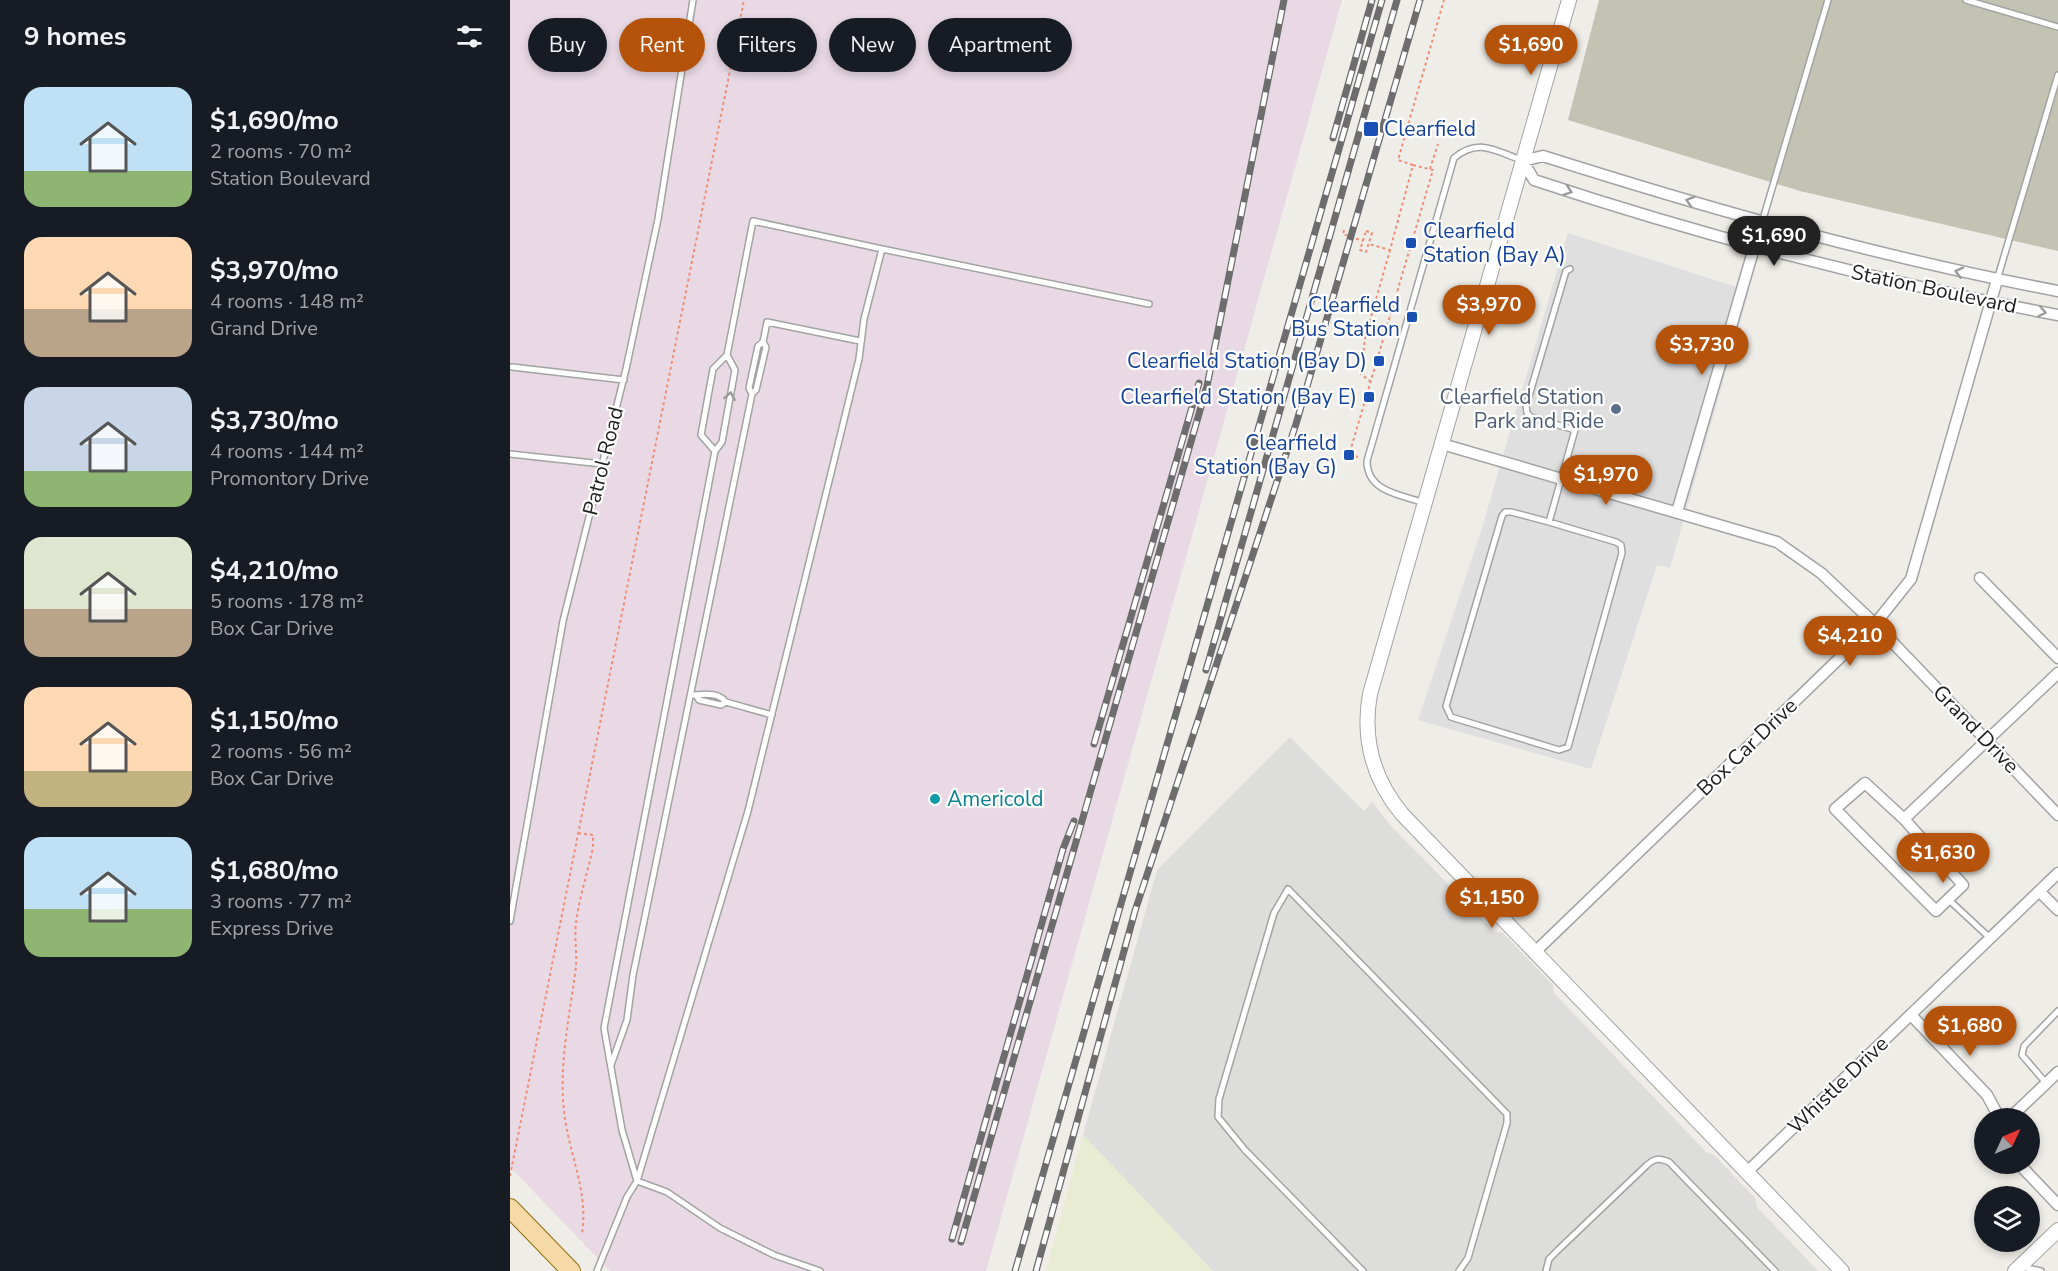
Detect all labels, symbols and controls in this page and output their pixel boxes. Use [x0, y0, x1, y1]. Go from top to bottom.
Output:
chip: Buy [528, 18, 607, 72]
chip: Rent [619, 18, 705, 72]
chip: Filters [717, 18, 817, 72]
chip: New [829, 18, 916, 72]
chip: Apartment [928, 18, 1072, 72]
text: 9 homes [24, 19, 126, 54]
icon: filters [453, 20, 486, 53]
pin: $1,690 [1482, 25, 1580, 76]
text: $1,690 [1499, 31, 1563, 58]
text: $1,690/mo [210, 103, 339, 138]
icon: home [72, 111, 144, 183]
place label: Clearfield [1384, 115, 1476, 143]
marker: Clearfield [1362, 120, 1380, 138]
text: 2 rooms · 70 m² [210, 138, 352, 165]
text: Station Boulevard [210, 165, 371, 192]
one-way arrow [1563, 184, 1573, 197]
one-way arrow [1685, 196, 1695, 208]
pin: $1,690 [1725, 216, 1823, 267]
place label: Clearfield Station (Bay A) [1423, 217, 1566, 269]
text: $1,690 [1742, 222, 1806, 249]
marker: Clearfield Station (Bay A) [1404, 236, 1418, 250]
text: $3,970/mo [210, 253, 339, 288]
street label: Station Boulevard [1849, 258, 2019, 320]
icon: home [72, 261, 144, 333]
one-way arrow [1955, 266, 1965, 279]
pin: $3,970 [1440, 285, 1538, 336]
text: 4 rooms · 148 m² [210, 288, 364, 315]
place label: Clearfield Bus Station [1291, 291, 1400, 343]
text: $3,970 [1457, 291, 1521, 318]
one-way arrow [2037, 305, 2047, 318]
marker: Clearfield Bus Station [1405, 310, 1419, 324]
text: Grand Drive [210, 315, 318, 342]
pin: $3,730 [1653, 325, 1751, 376]
text: $3,730 [1670, 331, 1734, 358]
place label: Clearfield Station (Bay D) [1127, 347, 1367, 375]
marker: Clearfield Station (Bay D) [1372, 354, 1386, 368]
place label: Clearfield Station (Bay E) [1120, 383, 1357, 411]
place label: Clearfield Station Park and Ride [1440, 383, 1604, 435]
marker: Clearfield Station (Bay E) [1362, 390, 1376, 404]
one-way arrow [723, 391, 736, 401]
marker: Clearfield Station Park and Ride [1609, 402, 1623, 416]
text: $3,730/mo [210, 403, 339, 438]
street label: Patrol Road [576, 404, 630, 518]
icon: home [72, 411, 144, 483]
place label: Clearfield Station (Bay G) [1195, 429, 1337, 481]
text: 4 rooms · 144 m² [210, 438, 364, 465]
marker: Clearfield Station (Bay G) [1342, 448, 1356, 462]
pin: $1,970 [1557, 455, 1655, 506]
text: $1,970 [1574, 461, 1638, 488]
text: Promontory Drive [210, 465, 369, 492]
text: $4,210/mo [210, 553, 339, 588]
icon: home [72, 561, 144, 633]
text: 5 rooms · 178 m² [210, 588, 364, 615]
text: Box Car Drive [210, 615, 334, 642]
pin: $4,210 [1801, 616, 1899, 667]
text: $4,210 [1818, 622, 1882, 649]
street label: Grand Drive [1927, 679, 2025, 779]
street label: Box Car Drive [1691, 692, 1803, 802]
text: $1,150/mo [210, 703, 339, 738]
icon: home [72, 711, 144, 783]
text: 2 rooms · 56 m² [210, 738, 352, 765]
text: Box Car Drive [210, 765, 334, 792]
place label: Americold [947, 785, 1043, 813]
marker: Americold [928, 792, 942, 806]
pin: $1,630 [1894, 833, 1992, 884]
text: $1,630 [1911, 839, 1975, 866]
text: $1,680/mo [210, 853, 339, 888]
icon: home [72, 861, 144, 933]
pin: $1,150 [1443, 878, 1541, 929]
text: $1,150 [1460, 884, 1524, 911]
text: 3 rooms · 77 m² [210, 888, 352, 915]
text: Express Drive [210, 915, 333, 942]
pin: $1,680 [1921, 1006, 2019, 1057]
text: $1,680 [1938, 1012, 2002, 1039]
street label: Whistle Drive [1782, 1030, 1894, 1140]
north arrow [1974, 1108, 2040, 1174]
map controls [1974, 1108, 2040, 1252]
button: layers [1974, 1186, 2040, 1252]

